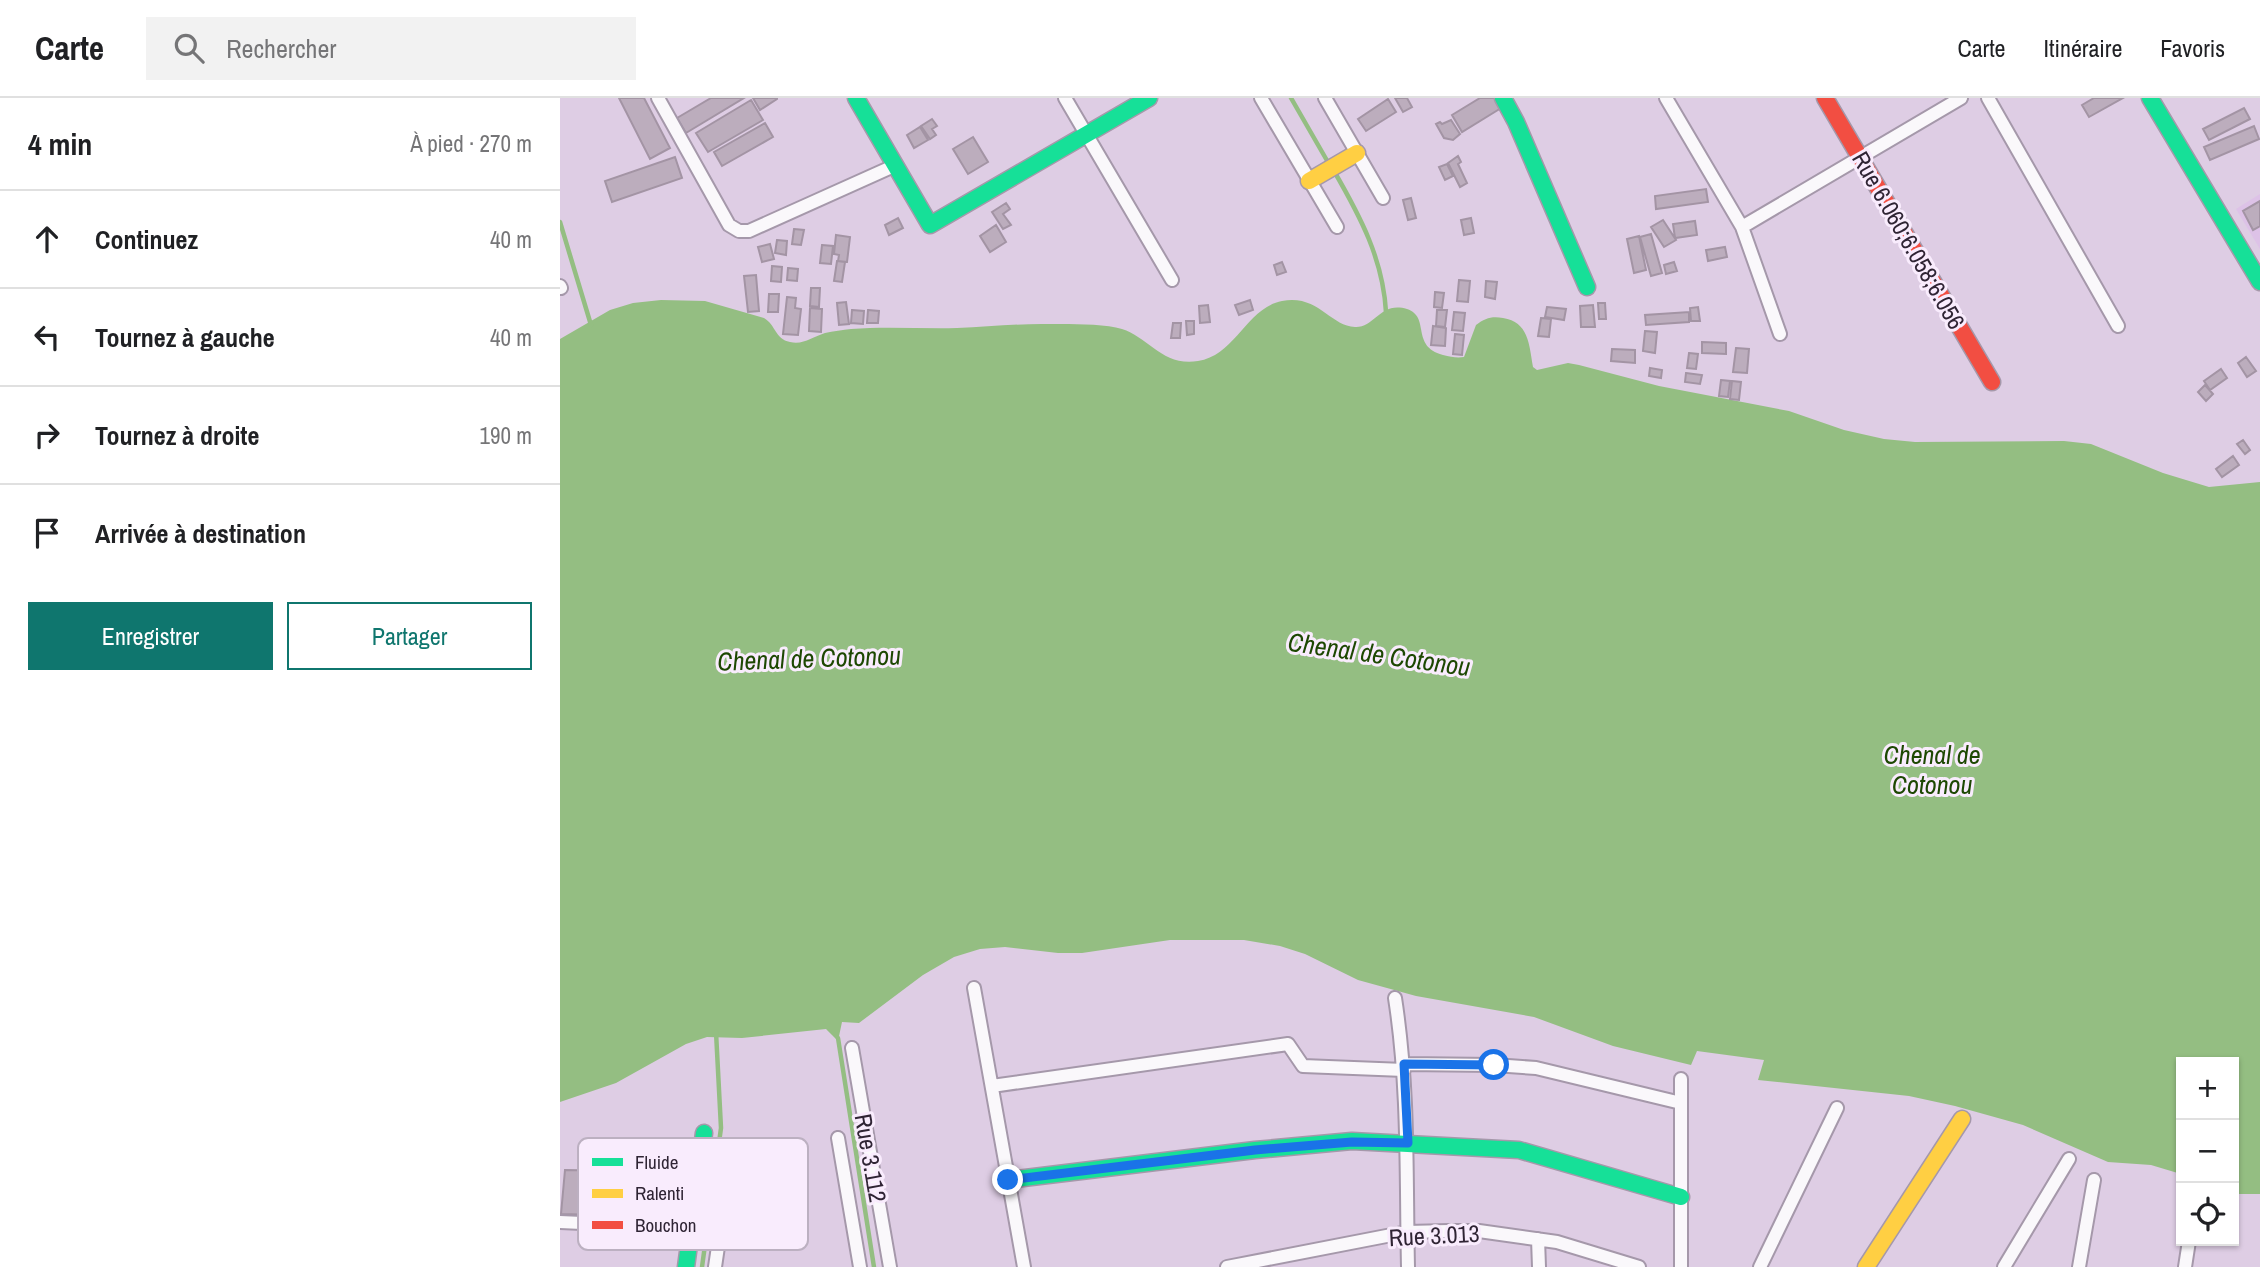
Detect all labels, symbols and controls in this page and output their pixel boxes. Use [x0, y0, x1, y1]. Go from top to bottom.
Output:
search box [146, 17, 636, 80]
text: Carte [35, 26, 104, 70]
icon: search [170, 29, 208, 67]
text: Rechercher [226, 31, 336, 66]
text: Carte [1957, 32, 2006, 64]
text: Itinéraire [2044, 32, 2122, 64]
text: Favoris [2160, 32, 2225, 64]
text: 4 min [28, 124, 92, 164]
text: À pied · 270 m [410, 128, 532, 159]
street label: Rue 6.060;6.058;6.056 [1845, 145, 1973, 335]
icon: ahead [28, 220, 66, 258]
text: Continuez [95, 222, 198, 257]
text: 40 m [490, 224, 532, 255]
icon: left [28, 318, 66, 356]
text: Tournez à gauche [95, 320, 275, 355]
text: 40 m [490, 322, 532, 353]
icon: right [28, 416, 66, 454]
text: Tournez à droite [95, 418, 259, 453]
text: 190 m [480, 420, 532, 451]
icon: arrive [28, 514, 66, 552]
text: Arrivée à destination [95, 516, 306, 551]
button: Enregistrer [28, 602, 273, 670]
button: Partager [287, 602, 532, 670]
water label: Chenal de Cotonou [1286, 624, 1473, 684]
water label: Chenal de Cotonou [717, 637, 902, 679]
water label: Chenal de Cotonou [1883, 737, 1981, 802]
route start [1478, 1049, 1509, 1080]
map controls [2176, 1057, 2239, 1246]
button: + [2176, 1057, 2239, 1120]
street label: Rue 3.112 [847, 1111, 895, 1205]
button: − [2176, 1120, 2239, 1183]
legend [578, 1138, 808, 1250]
text: Fluide [635, 1149, 678, 1175]
route end [992, 1164, 1023, 1195]
text: Ralenti [635, 1180, 684, 1206]
button: locate [2176, 1183, 2239, 1246]
text: Bouchon [635, 1212, 697, 1238]
street label: Rue 3.013 [1388, 1217, 1480, 1253]

